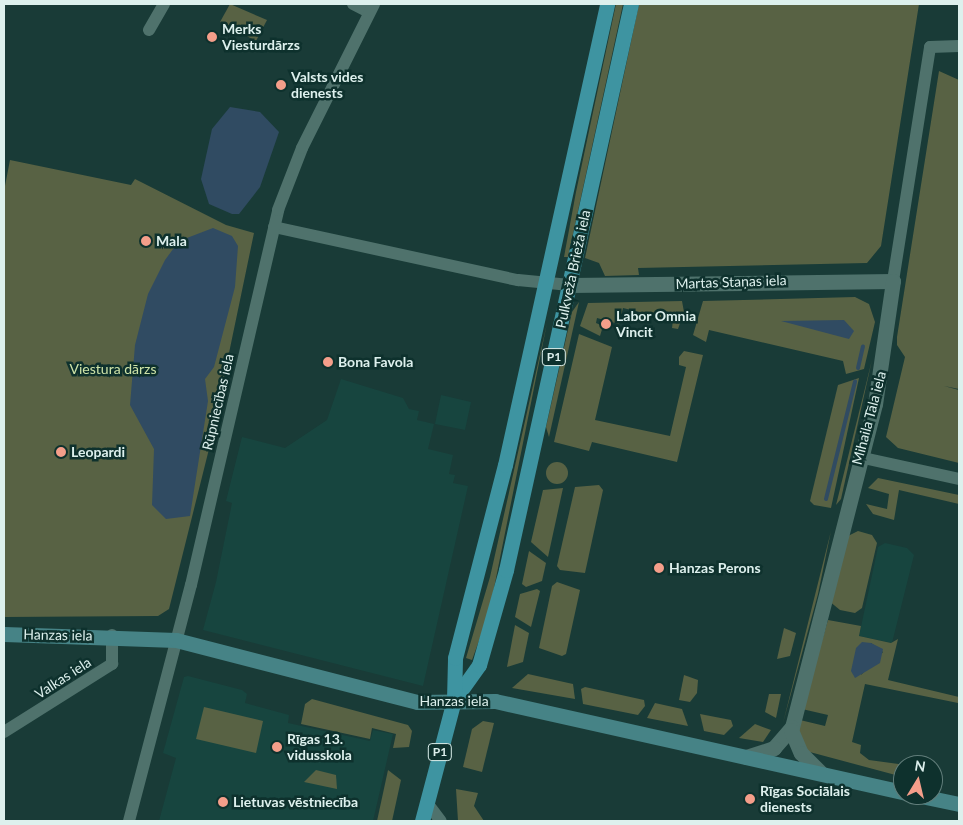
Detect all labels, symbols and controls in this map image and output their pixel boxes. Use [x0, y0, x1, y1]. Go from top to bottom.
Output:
place label: Merks Viesturdārzs [222, 21, 300, 54]
marker: Merks Viesturdārzs [206, 31, 218, 43]
place label: Valsts vides dienests [291, 69, 364, 102]
marker: Valsts vides dienests [275, 79, 287, 91]
street label: Pulkveža Brieža iela [552, 208, 594, 330]
place label: Mala [156, 233, 187, 249]
marker: Mala [140, 235, 152, 247]
street label: Martas Staņas iela [675, 272, 787, 292]
place label: Labor Omnia Vincit [616, 308, 696, 341]
marker: Labor Omnia Vincit [600, 318, 612, 330]
road number: P1 [542, 348, 566, 367]
street label: Rūpniecības iela [199, 352, 237, 452]
place label: Bona Favola [338, 354, 413, 370]
marker: Bona Favola [322, 356, 334, 368]
park label: Viestura dārzs [70, 361, 156, 377]
street label: Mihaila Tāla iela [848, 369, 890, 467]
place label: Leopardi [71, 444, 125, 460]
marker: Leopardi [55, 446, 67, 458]
place label: Hanzas Perons [669, 560, 761, 576]
marker: Hanzas Perons [653, 562, 665, 574]
street label: Hanzas iela [23, 626, 93, 644]
street label: Valkas iela [32, 654, 94, 702]
street label: Hanzas iela [419, 693, 489, 709]
place label: Rīgas 13. vidusskola [287, 731, 352, 764]
marker: Rīgas 13. vidusskola [271, 741, 283, 753]
road number: P1 [428, 742, 452, 762]
north arrow [893, 755, 943, 805]
text: N [914, 756, 927, 775]
place label: Rīgas Sociālais dienests [760, 783, 850, 816]
marker: Rīgas Sociālais dienests [744, 793, 756, 805]
place label: Lietuvas vēstniecība [233, 794, 359, 810]
marker: Lietuvas vēstniecība [217, 796, 229, 808]

